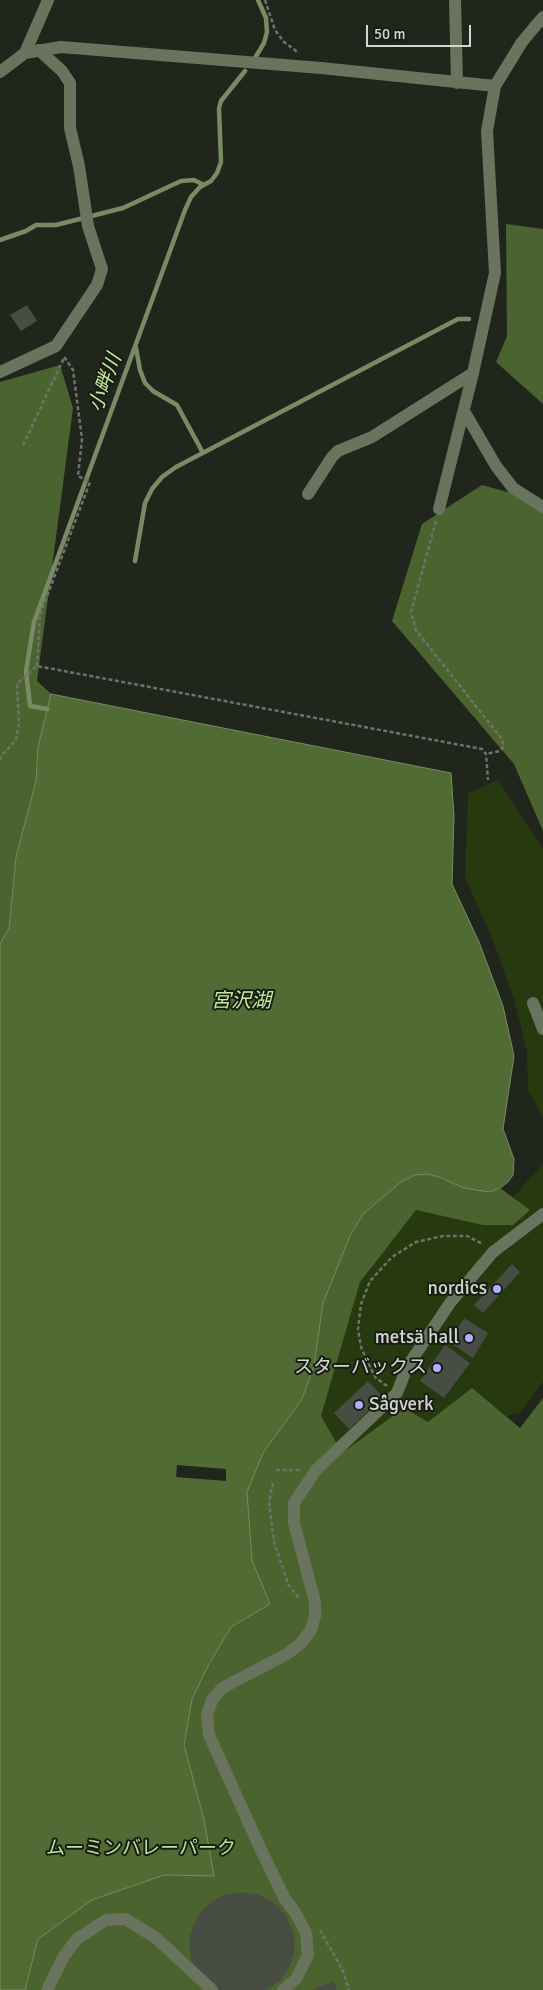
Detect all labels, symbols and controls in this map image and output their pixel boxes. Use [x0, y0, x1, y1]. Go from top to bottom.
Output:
scale bar [368, 15, 473, 47]
text: 50 m [374, 25, 405, 43]
water label: 小畔川 [84, 351, 128, 415]
water label: 宮沢湖 [211, 990, 271, 1014]
place label: nordics [428, 1278, 487, 1300]
marker: nordics [491, 1283, 503, 1295]
place label: metsä hall [375, 1327, 459, 1349]
marker: metsä hall [463, 1332, 475, 1344]
place label: スターバックス [294, 1357, 427, 1379]
marker: スターバックス [431, 1362, 443, 1374]
place label: Sågverk [369, 1394, 434, 1416]
marker: Sågverk [353, 1399, 365, 1411]
park label: ムーミンバレーパーク [46, 1838, 236, 1860]

